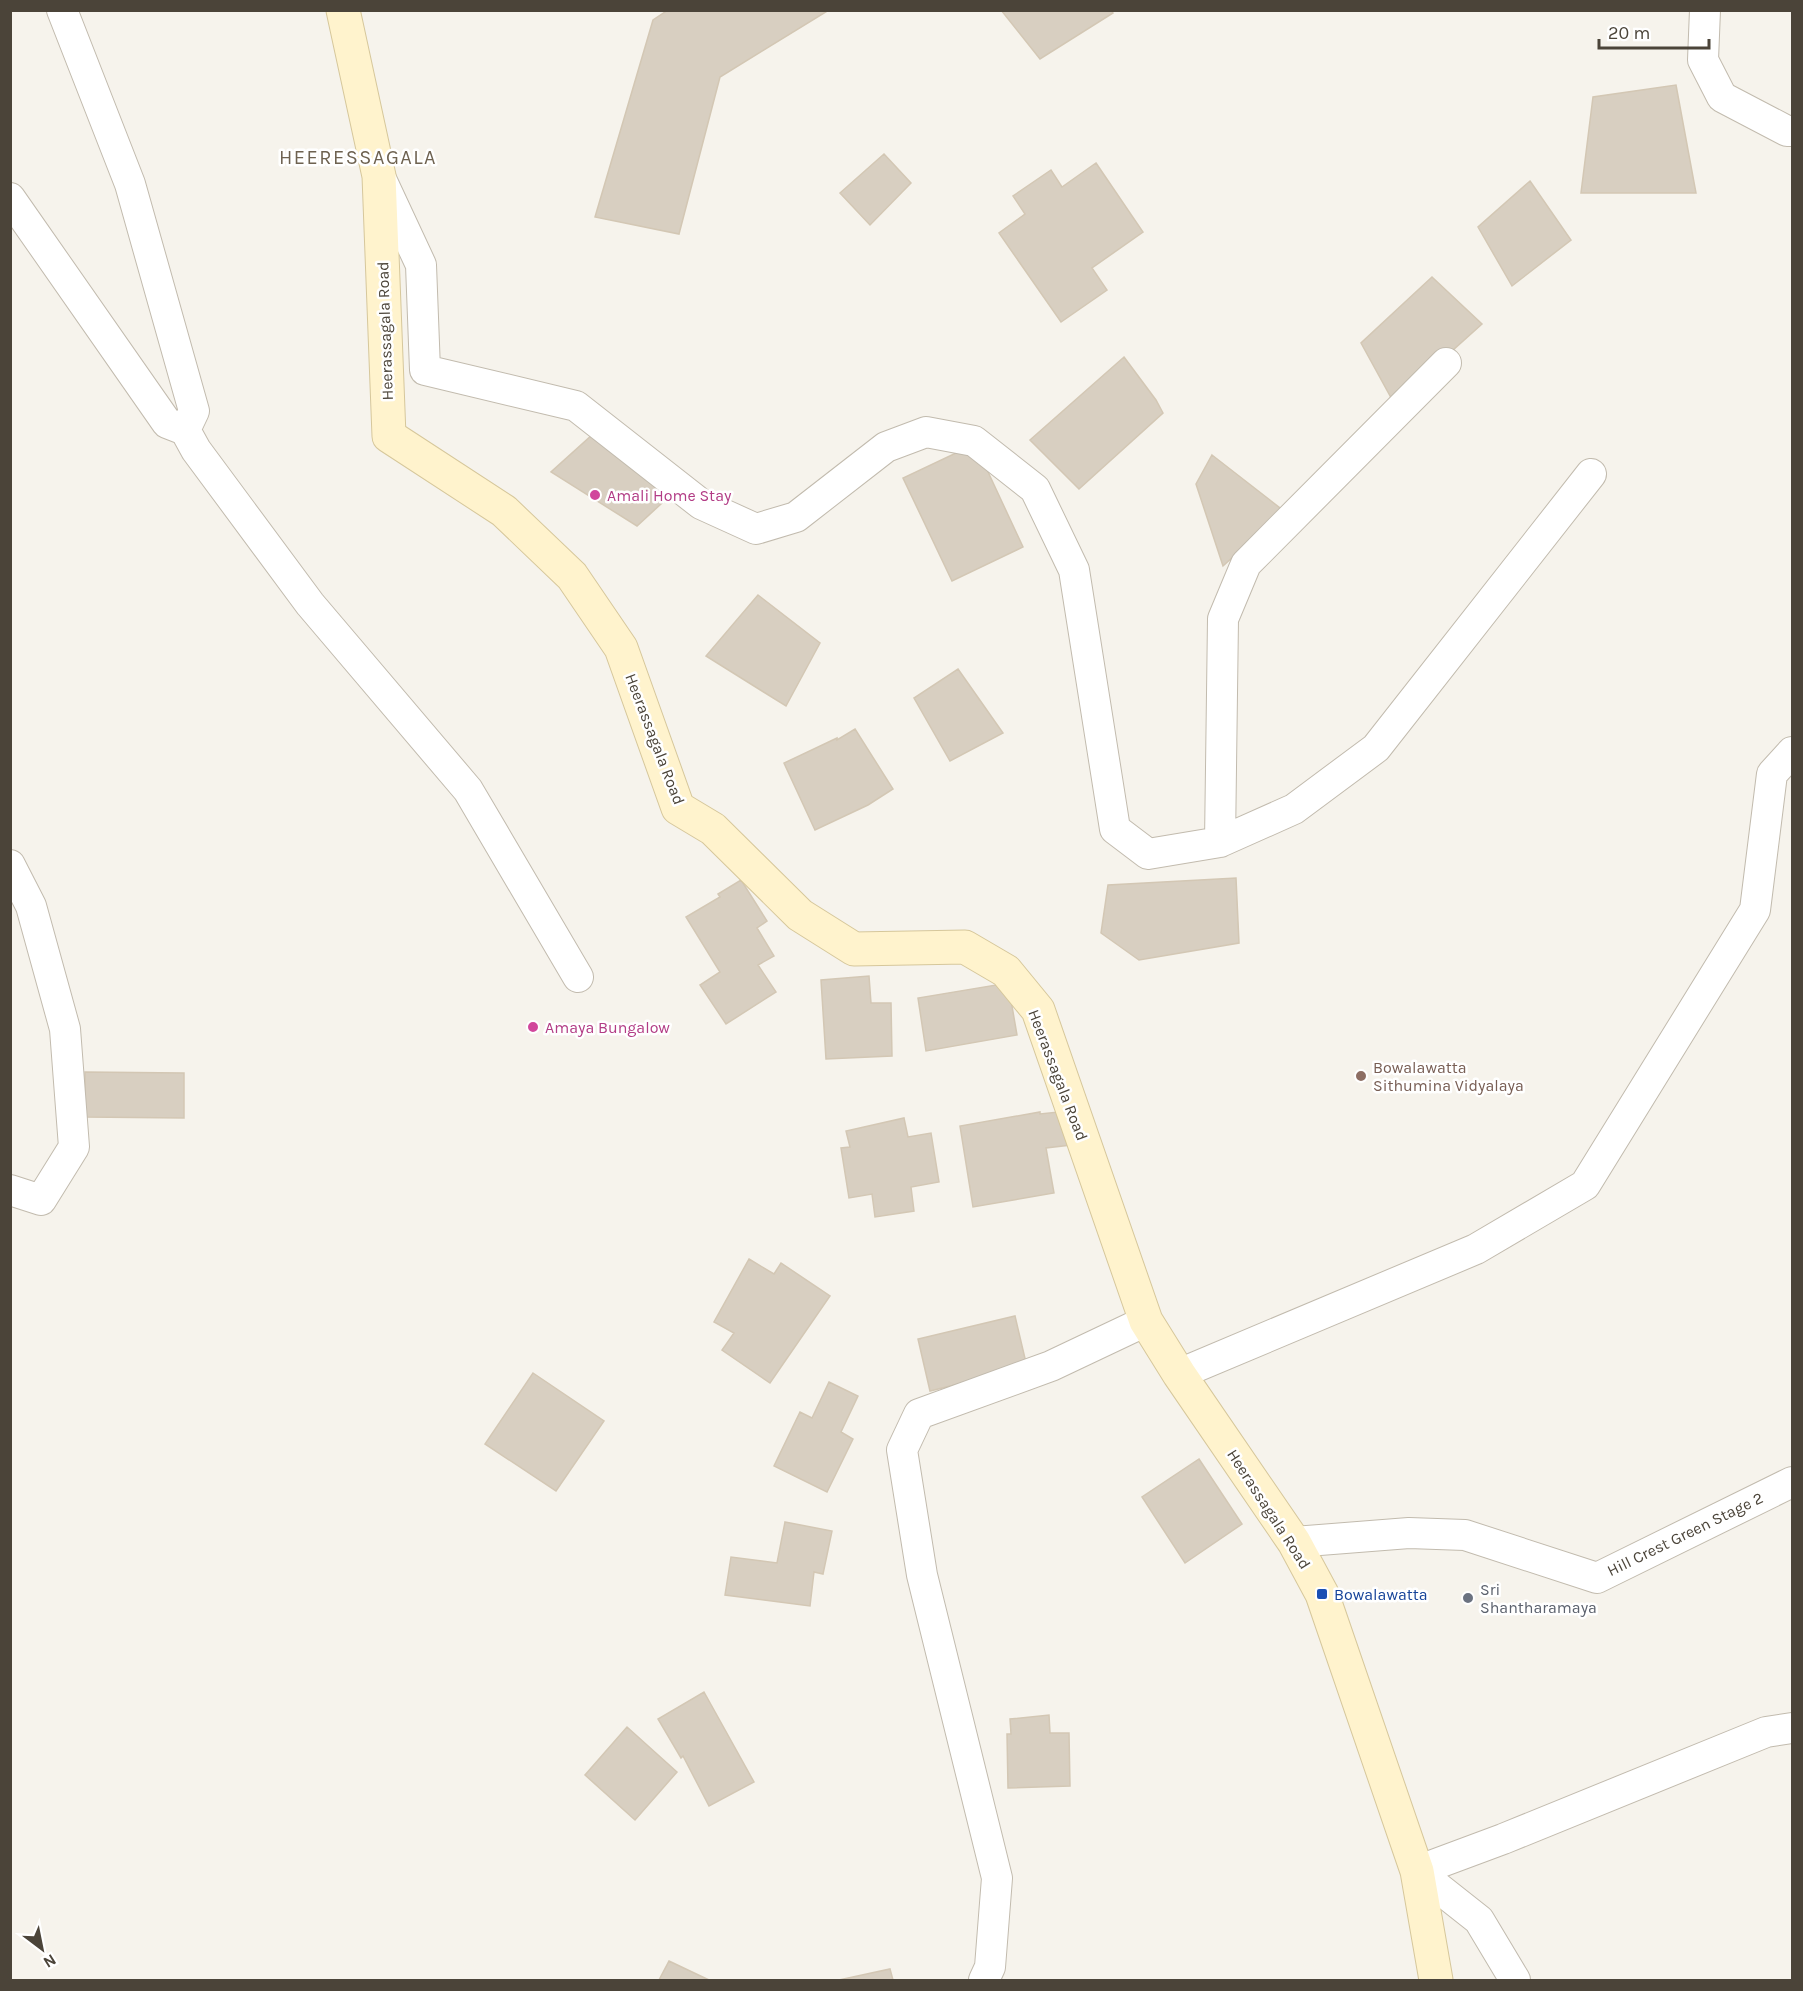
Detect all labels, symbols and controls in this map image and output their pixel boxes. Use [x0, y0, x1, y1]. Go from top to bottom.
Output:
scale bar [1599, 12, 1708, 50]
text: 20 m [1608, 22, 1650, 44]
district label: HEERESSAGALA [279, 146, 437, 169]
street label: Heerassagala Road [373, 261, 397, 401]
place label: Amali Home Stay [607, 486, 732, 505]
marker: Amali Home Stay [588, 488, 602, 502]
street label: Heerassagala Road [621, 671, 689, 807]
street label: Heerassagala Road [1024, 1007, 1092, 1143]
place label: Amaya Bungalow [545, 1018, 670, 1037]
marker: Amaya Bungalow [526, 1020, 540, 1034]
place label: Bowalawatta Sithumina Vidyalaya [1373, 1058, 1524, 1095]
marker: Bowalawatta Sithumina Vidyalaya [1354, 1069, 1368, 1083]
street label: Heerassagala Road [1223, 1445, 1315, 1573]
street label: Hill Crest Green Stage 2 [1604, 1488, 1766, 1580]
place label: Sri Shantharamaya [1480, 1580, 1597, 1617]
place label: Bowalawatta [1334, 1585, 1428, 1604]
marker: Bowalawatta [1315, 1587, 1329, 1601]
marker: Sri Shantharamaya [1461, 1591, 1475, 1605]
north arrow [12, 1919, 72, 1979]
text: N [40, 1950, 60, 1972]

